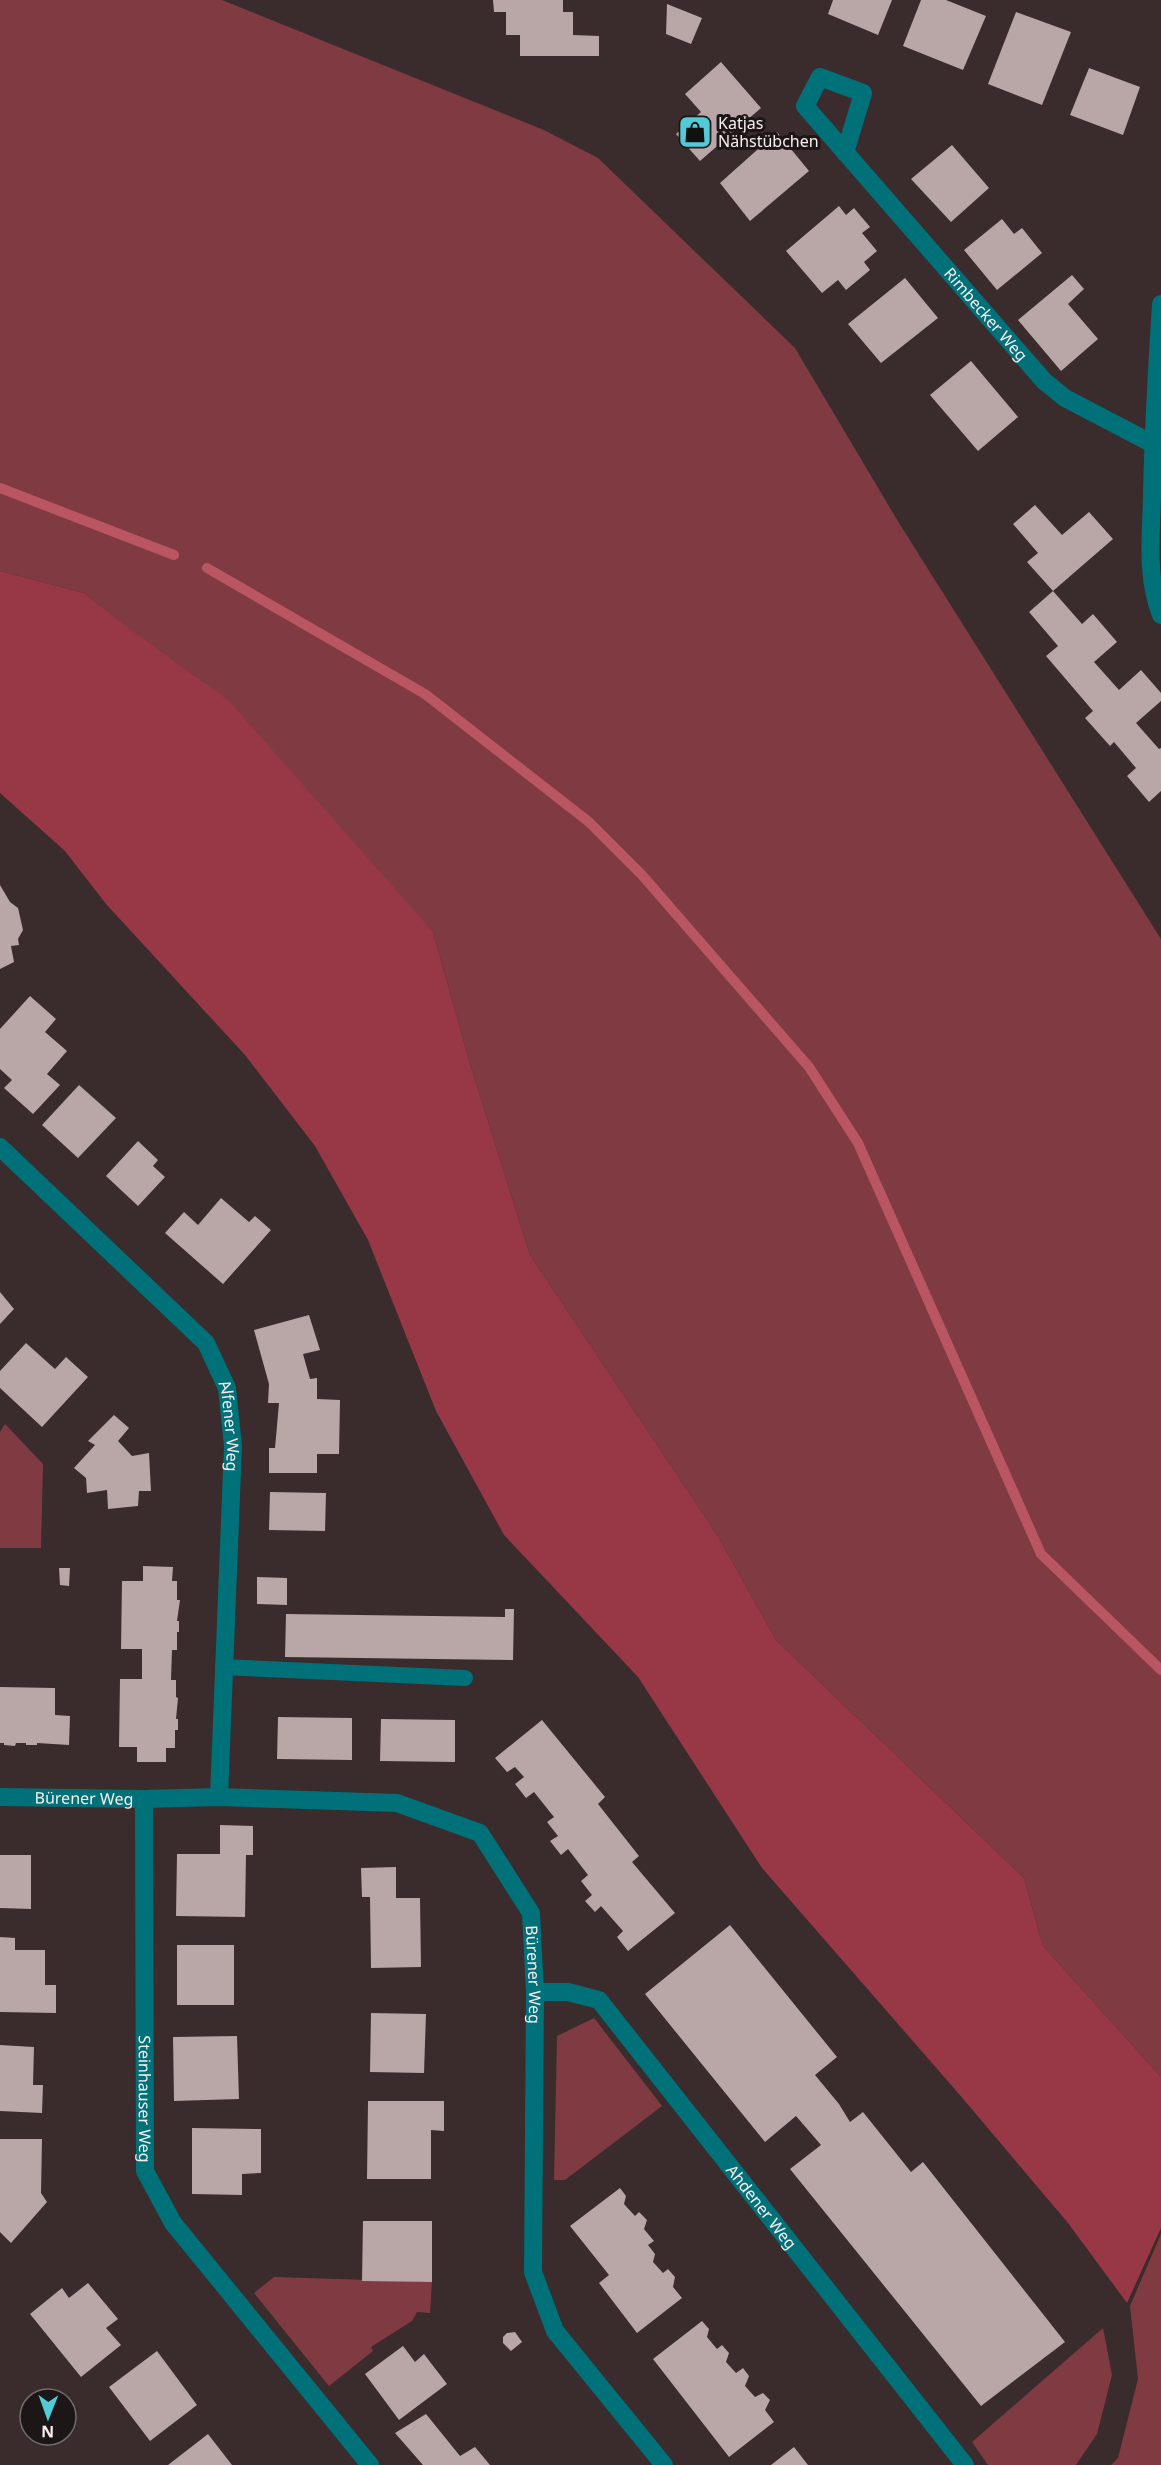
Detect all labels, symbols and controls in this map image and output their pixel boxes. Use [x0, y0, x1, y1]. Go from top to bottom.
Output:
place label: Katjas Nähstübchen [718, 112, 819, 152]
shop icon: Katjas Nähstübchen [677, 114, 713, 150]
street label: Rimbecker Weg [939, 263, 1033, 366]
street label: Alfener Weg [214, 1376, 245, 1472]
street label: Bürener Weg [34, 1786, 134, 1810]
street label: Bürener Weg [521, 1925, 546, 2024]
street label: Steinhauser Weg [134, 2035, 156, 2163]
street label: Ahdener Weg [721, 2160, 802, 2254]
north arrow [18, 2387, 78, 2447]
text: N [41, 2421, 54, 2443]

